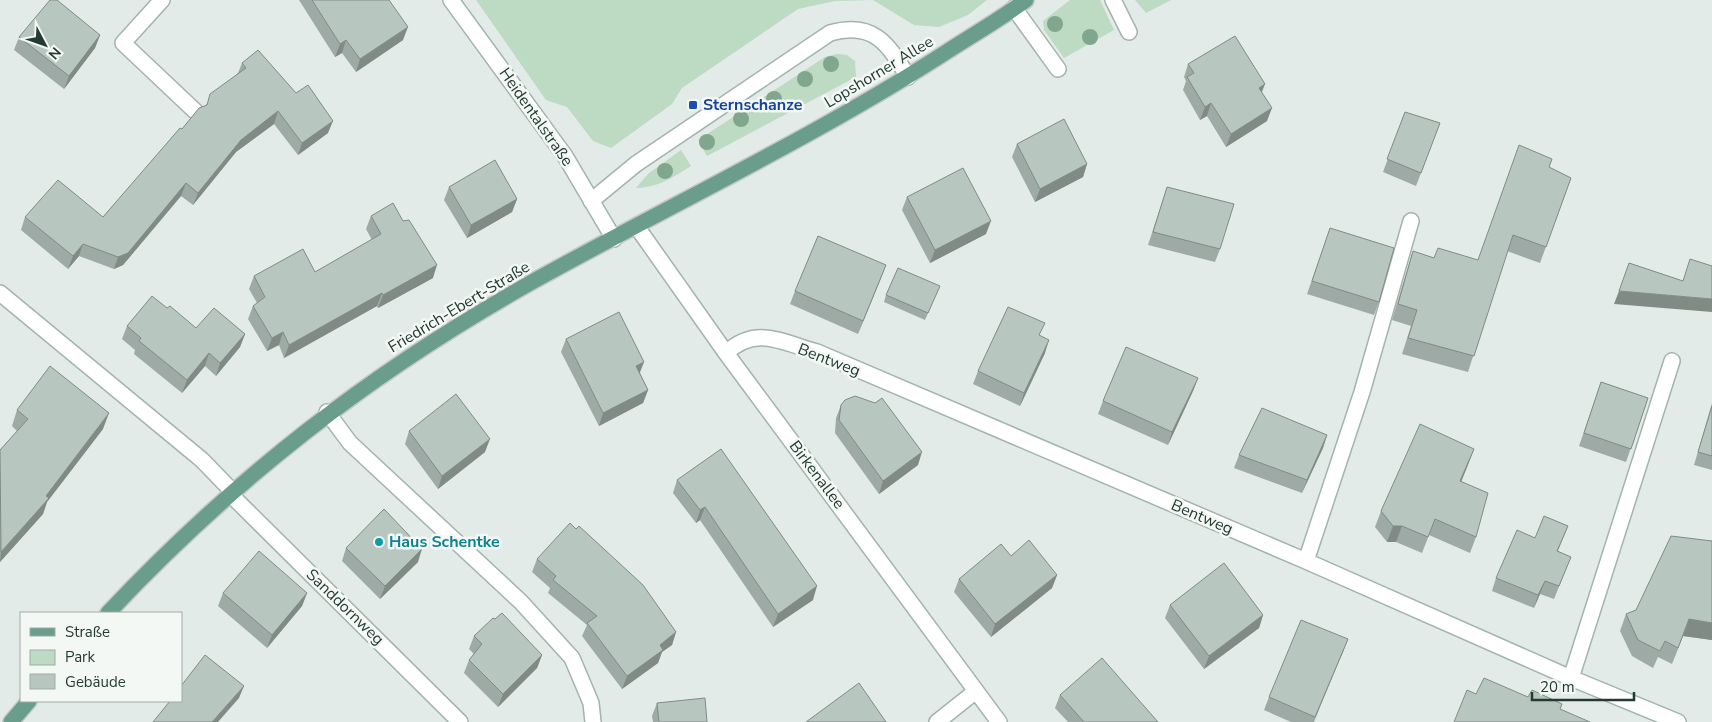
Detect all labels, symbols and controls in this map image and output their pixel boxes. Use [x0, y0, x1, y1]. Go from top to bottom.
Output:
north arrow [20, 20, 70, 70]
street label: Lopshorner Allee [820, 31, 938, 113]
text: N [44, 43, 65, 63]
street label: Heidentalstraße [494, 63, 578, 171]
place label: Sternschanze [703, 94, 803, 116]
marker: Sternschanze [687, 99, 699, 111]
street label: Friedrich-Ebert-Straße [384, 256, 534, 358]
street label: Bentweg [795, 338, 863, 382]
street label: Birkenallee [784, 436, 850, 514]
street label: Bentweg [1168, 494, 1236, 540]
place label: Haus Schentke [389, 531, 500, 553]
marker: Haus Schentke [373, 536, 385, 548]
street label: Sanddornweg [301, 564, 389, 650]
legend [20, 612, 182, 702]
text: Straße [65, 622, 110, 642]
text: Park [65, 647, 95, 667]
scale bar [1532, 670, 1634, 702]
text: Gebäude [65, 672, 126, 692]
text: 20 m [1540, 677, 1575, 697]

